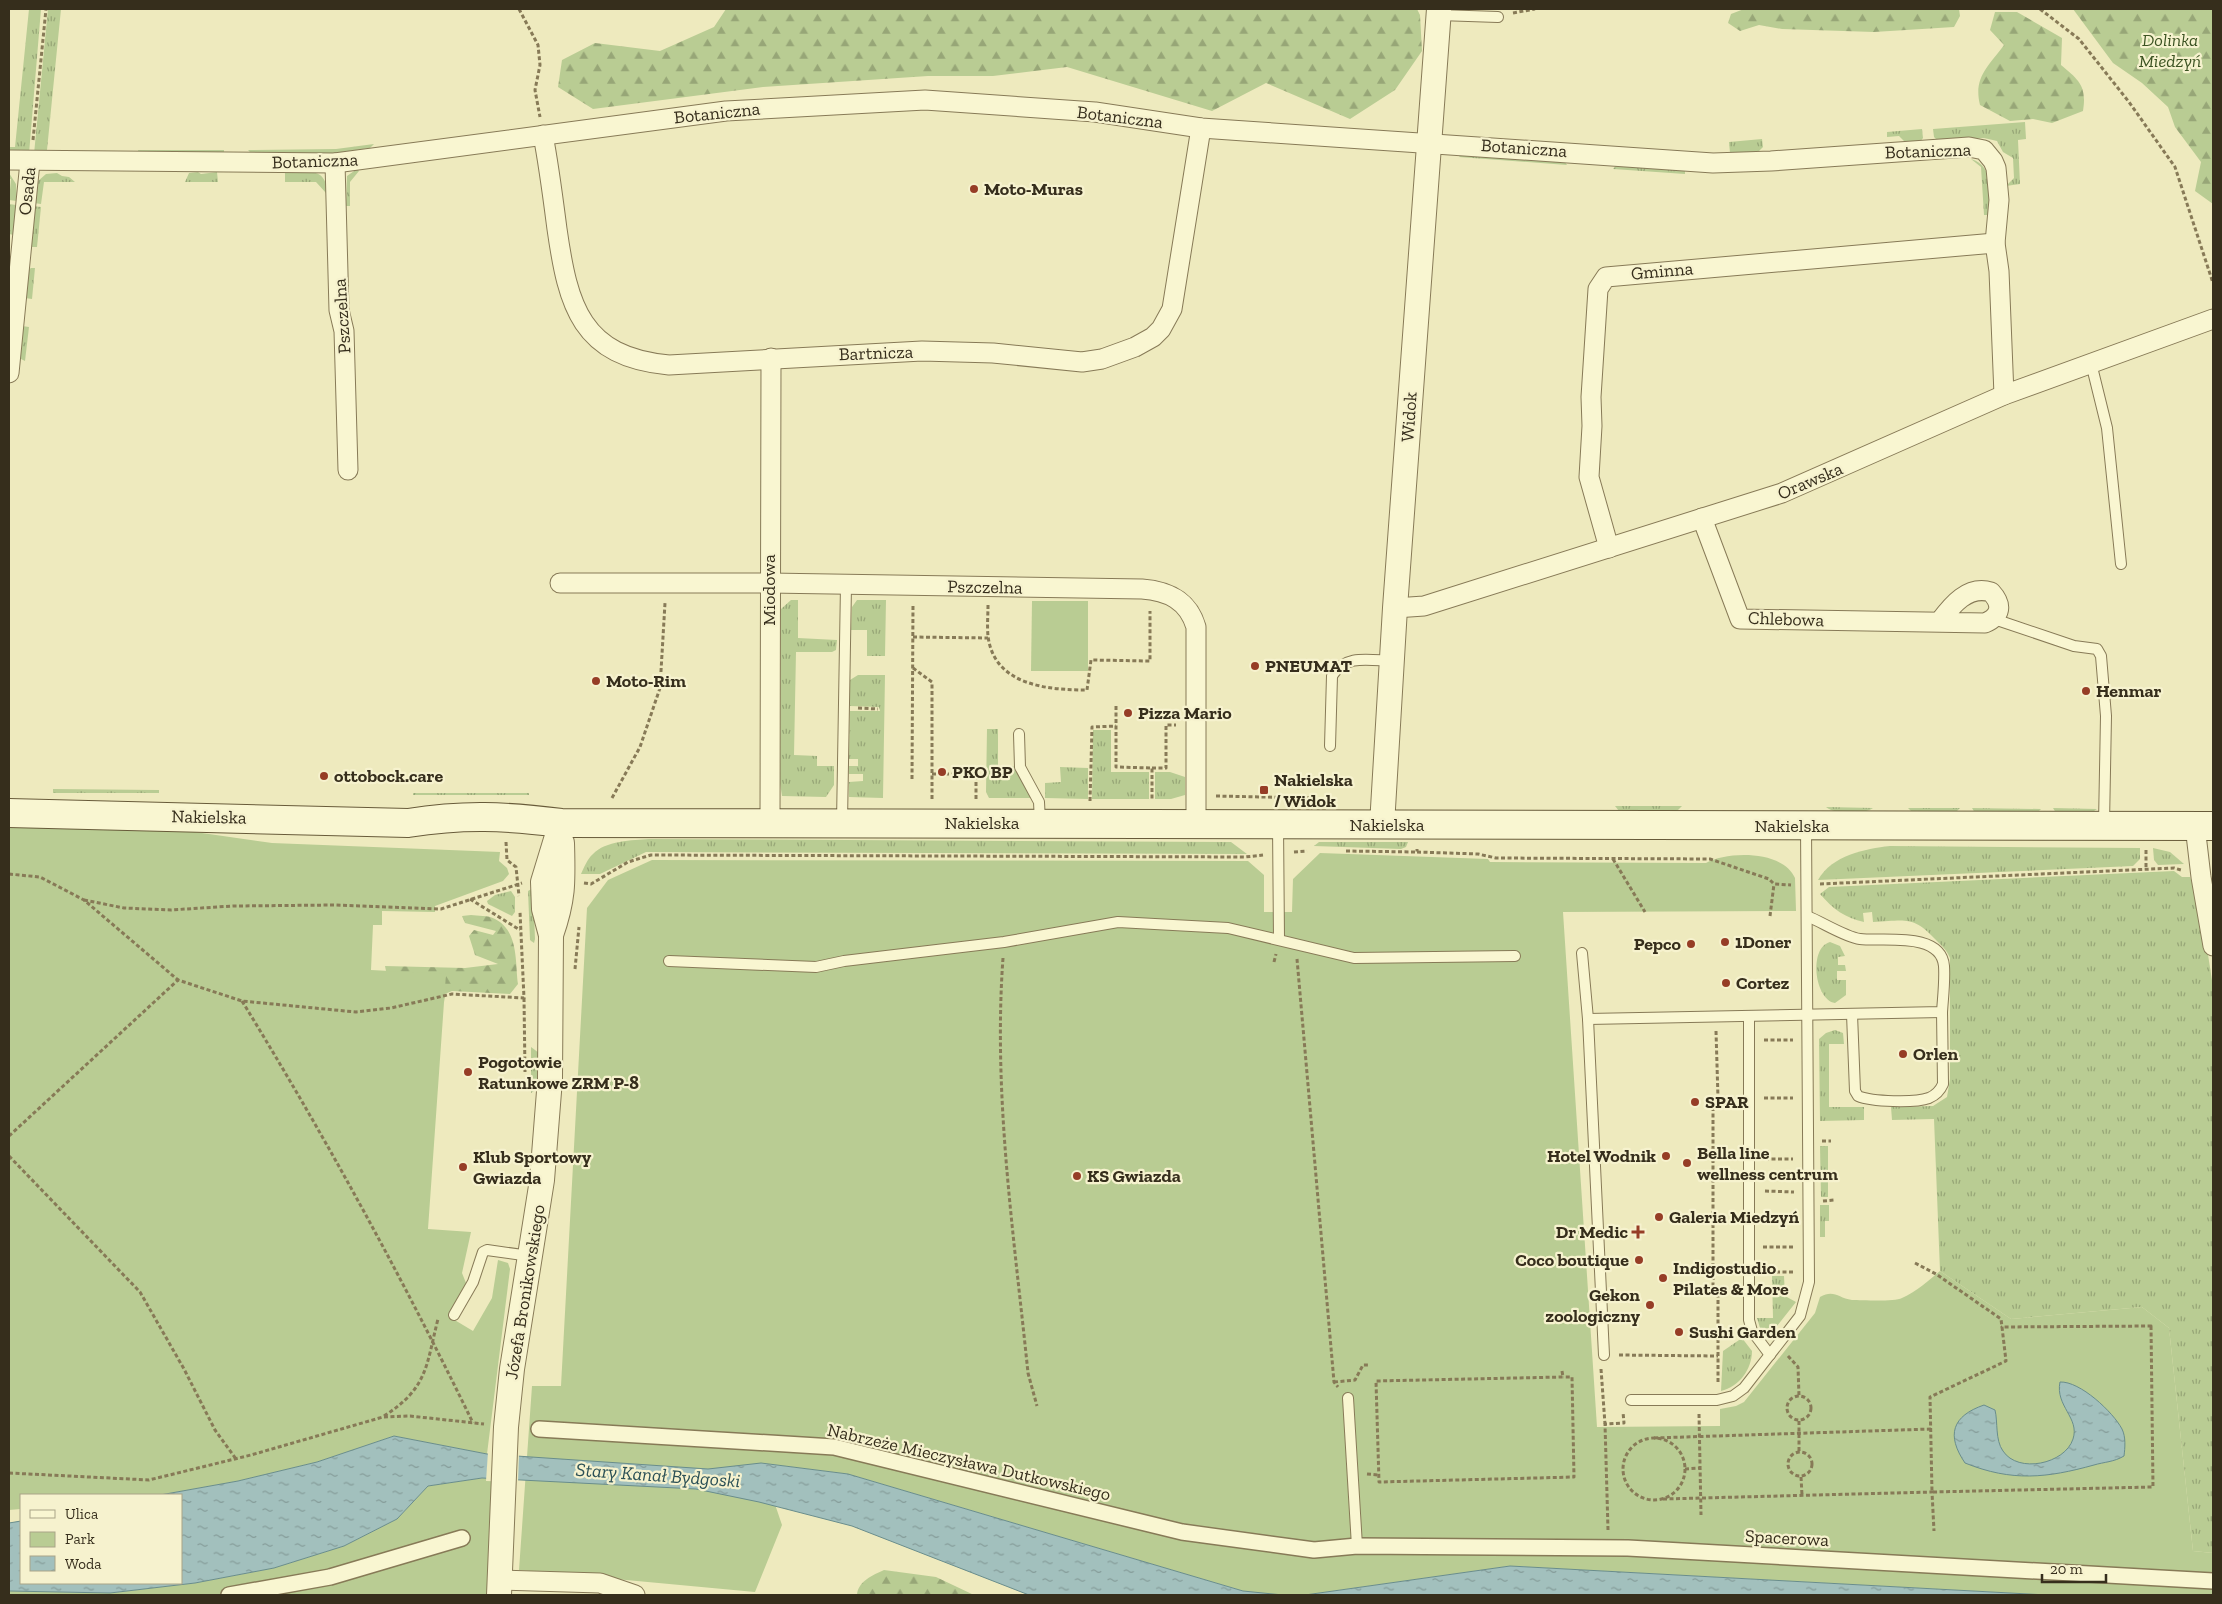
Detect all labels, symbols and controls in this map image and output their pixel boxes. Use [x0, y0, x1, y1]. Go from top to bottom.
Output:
park label: Dolinka Miedzyń [2139, 29, 2201, 72]
street label: Botaniczna [673, 98, 761, 128]
street label: Botaniczna [1076, 101, 1165, 133]
street label: Botaniczna [1480, 134, 1568, 162]
street label: Botaniczna [1884, 138, 1972, 164]
street label: Botaniczna [271, 148, 359, 174]
street label: Osada [14, 166, 40, 216]
place label: Moto-Muras [984, 178, 1083, 200]
marker: Moto-Muras [968, 183, 980, 195]
street label: Gminna [1630, 257, 1694, 285]
street label: Pszczelna [328, 277, 356, 354]
street label: Bartnicza [838, 341, 914, 365]
street label: Widok [1396, 391, 1422, 443]
street label: Orawska [1774, 457, 1846, 505]
street label: Miodowa [758, 554, 780, 626]
street label: Pszczelna [947, 575, 1023, 599]
street label: Chlebowa [1748, 607, 1825, 631]
place label: PNEUMAT [1265, 655, 1352, 677]
marker: PNEUMAT [1249, 660, 1261, 672]
place label: Moto-Rim [606, 670, 686, 692]
marker: Moto-Rim [590, 675, 602, 687]
place label: Henmar [2096, 680, 2162, 702]
marker: Henmar [2080, 685, 2092, 697]
place label: Pizza Mario [1138, 702, 1232, 724]
marker: Pizza Mario [1122, 707, 1134, 719]
place label: PKO BP [952, 761, 1013, 783]
place label: ottobock.care [334, 765, 444, 787]
marker: PKO BP [936, 766, 948, 778]
place label: Nakielska / Widok [1274, 769, 1353, 812]
marker: ottobock.care [318, 770, 330, 782]
marker: Nakielska / Widok [1258, 784, 1270, 796]
street label: Nakielska [171, 805, 247, 829]
street label: Nakielska [944, 812, 1020, 834]
street label: Nakielska [1349, 814, 1425, 836]
street label: Nakielska [1754, 815, 1830, 837]
place label: 1Doner [1735, 931, 1792, 953]
place label: Pepco [1634, 933, 1682, 955]
marker: 1Doner [1719, 936, 1731, 948]
marker: Pepco [1685, 938, 1697, 950]
place label: Cortez [1736, 972, 1790, 994]
marker: Cortez [1720, 977, 1732, 989]
place label: Orlen [1913, 1043, 1958, 1065]
marker: Orlen [1897, 1048, 1909, 1060]
place label: Pogotowie Ratunkowe ZRM P-8 [478, 1051, 639, 1094]
marker: Pogotowie Ratunkowe ZRM P-8 [462, 1066, 474, 1078]
place label: SPAR [1705, 1091, 1749, 1113]
marker: SPAR [1689, 1096, 1701, 1108]
place label: Bella line wellness centrum [1697, 1142, 1838, 1185]
place label: Hotel Wodnik [1547, 1145, 1656, 1167]
place label: Klub Sportowy Gwiazda [473, 1146, 592, 1189]
marker: Hotel Wodnik [1660, 1150, 1672, 1162]
marker: Bella line wellness centrum [1681, 1157, 1693, 1169]
marker: Klub Sportowy Gwiazda [457, 1161, 469, 1173]
place label: KS Gwiazda [1087, 1165, 1181, 1187]
marker: KS Gwiazda [1071, 1170, 1083, 1182]
street label: Józefa Bronikowskiego [500, 1203, 550, 1381]
place label: Galeria Miedzyń [1669, 1206, 1799, 1228]
marker: Galeria Miedzyń [1653, 1211, 1665, 1223]
place label: Dr Medic [1556, 1221, 1629, 1243]
marker: Dr Medic [1632, 1226, 1644, 1238]
place label: Coco boutique [1515, 1249, 1629, 1271]
marker: Coco boutique [1633, 1254, 1645, 1266]
place label: Indigostudio Pilates & More [1673, 1257, 1789, 1300]
marker: Indigostudio Pilates & More [1657, 1272, 1669, 1284]
place label: Gekon zoologiczny [1546, 1284, 1640, 1327]
marker: Gekon zoologiczny [1644, 1299, 1656, 1311]
place label: Sushi Garden [1689, 1321, 1796, 1343]
marker: Sushi Garden [1673, 1326, 1685, 1338]
street label: Nabrzeże Mieczysława Dutkowskiego [825, 1419, 1113, 1505]
water label: Stary Kanał Bydgoski [575, 1458, 741, 1492]
legend [20, 1494, 182, 1584]
text: Ulica [65, 1505, 98, 1523]
street label: Spacerowa [1744, 1525, 1830, 1551]
text: Park [65, 1530, 95, 1548]
scale bar [2042, 1552, 2106, 1584]
text: Woda [65, 1555, 102, 1573]
text: 20 m [2050, 1560, 2083, 1578]

